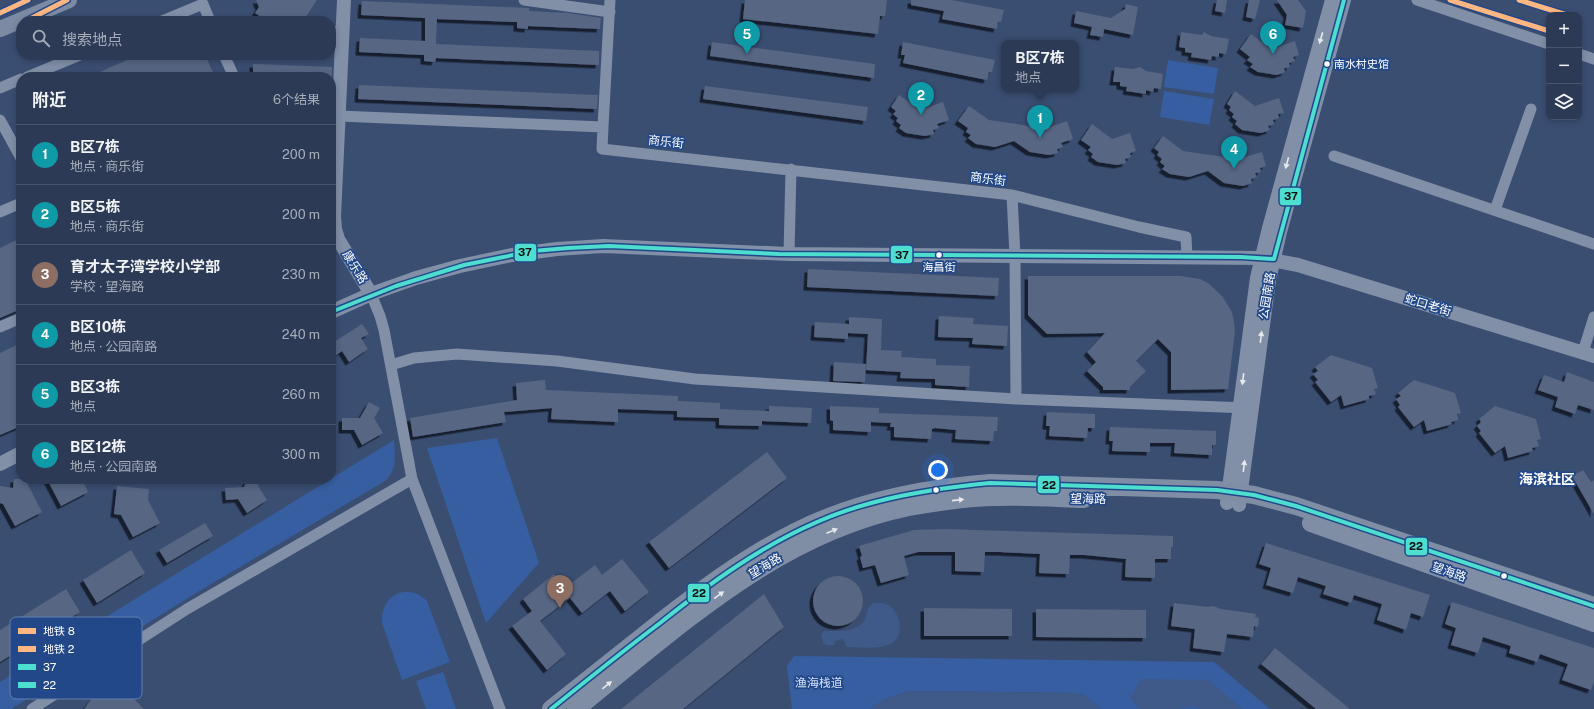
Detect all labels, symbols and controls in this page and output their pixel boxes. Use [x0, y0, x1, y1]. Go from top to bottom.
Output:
map controls [1546, 12, 1582, 120]
button: + [1546, 12, 1582, 48]
search box [16, 16, 336, 60]
pin: 5 [734, 21, 760, 54]
pin: 6 [1260, 21, 1286, 54]
icon: search [30, 27, 52, 49]
text: 搜索地点 [62, 31, 122, 48]
one-way arrow [1318, 32, 1324, 44]
popup [1001, 40, 1079, 92]
button: − [1546, 48, 1582, 84]
text: B区7栋 [1015, 49, 1065, 66]
place label: 南水村史馆 [1334, 58, 1389, 70]
marker: 南水村史馆 [1322, 59, 1332, 69]
text: 地点 [1015, 70, 1041, 85]
pin: 2 [908, 82, 934, 115]
button: layers [1546, 84, 1582, 120]
text: 附近 [32, 90, 66, 110]
text: 6个结果 [273, 92, 320, 107]
pin: 1 [1027, 105, 1053, 138]
street label: 商乐街 [647, 133, 685, 151]
pin: 4 [1221, 136, 1247, 169]
text: B区7栋 [70, 138, 120, 155]
text: 1 [42, 147, 48, 162]
text: 200 m [282, 147, 320, 162]
one-way arrow [1284, 157, 1290, 169]
text: 地点 · 商乐街 [70, 159, 144, 174]
street label: 商乐街 [969, 170, 1007, 188]
line badge: 37 [1279, 187, 1302, 206]
text: 37 [1284, 190, 1298, 202]
text: B区5栋 [70, 198, 120, 215]
text: 2 [41, 207, 49, 222]
text: 200 m [282, 207, 320, 222]
text: 地点 · 商乐街 [70, 219, 144, 234]
line badge: 37 [514, 243, 537, 262]
line badge: 37 [890, 245, 913, 264]
text: 37 [518, 246, 532, 258]
street label: 康乐路 [340, 248, 370, 286]
text: 37 [895, 249, 909, 261]
marker: 海昌街 [934, 250, 944, 260]
text: 育才太子湾学校小学部 [70, 258, 220, 275]
place label: 海昌街 [923, 261, 956, 273]
text: 3 [41, 267, 49, 282]
text: 230 m [282, 267, 320, 282]
street label: 公园南路 [1256, 271, 1278, 321]
text: 学校 · 望海路 [70, 279, 144, 294]
street label: 蛇口老街 [1403, 291, 1453, 319]
text: B区10栋 [70, 318, 126, 335]
text: 4 [41, 327, 49, 342]
text: 240 m [282, 327, 320, 342]
one-way arrow [1258, 331, 1264, 343]
text: 地点 · 公园南路 [70, 339, 157, 354]
one-way arrow [1240, 373, 1247, 385]
text: B区3栋 [70, 378, 120, 395]
text: 5 [41, 387, 49, 402]
text: 260 m [282, 387, 320, 402]
text: 地点 [70, 399, 96, 414]
text: B区12栋 [70, 438, 126, 455]
text: 6 [41, 447, 49, 462]
text: 300 m [282, 447, 320, 462]
text: 地点 · 公园南路 [70, 459, 157, 474]
your location [928, 460, 948, 480]
one-way arrow [1241, 460, 1248, 472]
district label: 海滨社区 [1519, 471, 1575, 487]
line badge: 22 [1037, 475, 1060, 494]
text: 22 [1042, 479, 1056, 491]
unlabelled marker [931, 485, 941, 495]
street label: 望海路 [1070, 492, 1106, 506]
one-way arrow [952, 497, 964, 503]
one-way arrow [827, 527, 839, 533]
line badge: 22 [1405, 537, 1428, 556]
text: 22 [1409, 540, 1423, 552]
street label: 望海路 [746, 551, 784, 581]
street label: 望海路 [1430, 560, 1468, 584]
unlabelled marker [1499, 571, 1509, 581]
pin: 3 [547, 575, 573, 608]
line badge: 22 [687, 583, 710, 603]
text: 22 [692, 587, 706, 599]
one-way arrow [714, 591, 725, 599]
legend [10, 617, 142, 699]
text: 地铁 8 [43, 625, 75, 637]
text: 地铁 2 [43, 643, 75, 655]
text: 37 [43, 661, 57, 673]
park label: 渔海栈道 [795, 676, 843, 690]
text: 22 [43, 679, 57, 691]
one-way arrow [601, 680, 612, 689]

